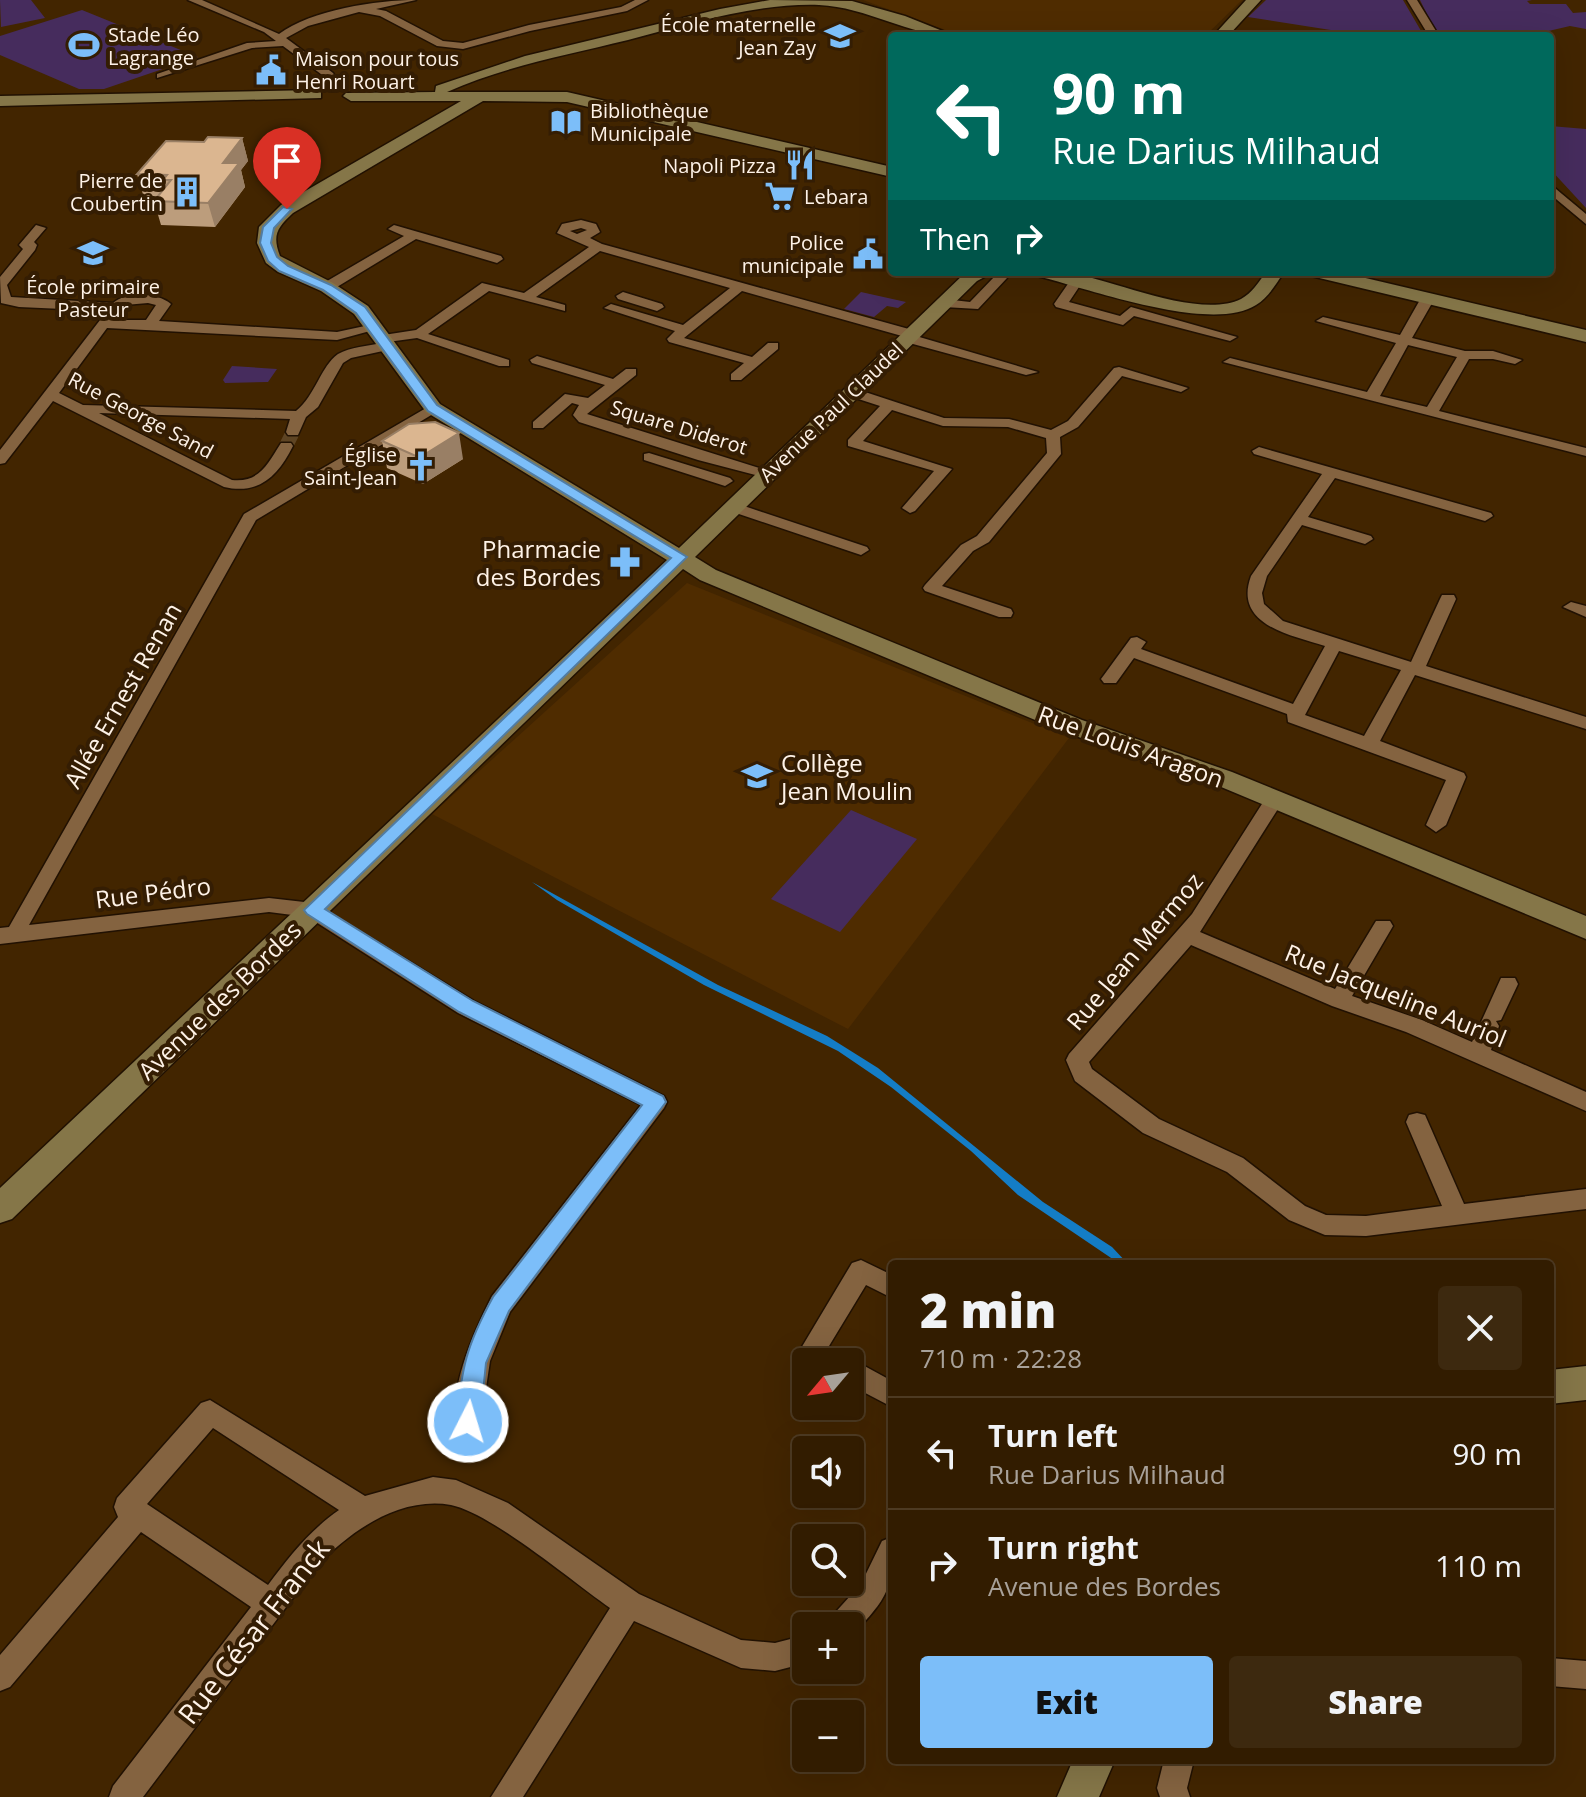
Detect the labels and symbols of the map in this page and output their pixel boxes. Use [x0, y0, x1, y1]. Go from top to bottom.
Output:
place label: École maternelle Jean Zay [661, 11, 817, 61]
school or university icon: École maternelle Jean Zay [823, 19, 857, 53]
place label: Stade Léo Lagrange [108, 21, 200, 71]
sports icon: Stade Léo Lagrange [67, 28, 101, 62]
place label: Maison pour tous Henri Rouart [295, 45, 459, 95]
public building icon: Maison pour tous Henri Rouart [254, 53, 288, 87]
place label: Bibliothèque Municipale [590, 97, 709, 147]
library icon: Bibliothèque Municipale [549, 105, 583, 139]
pin [253, 127, 321, 209]
restaurant icon: Napoli Pizza [783, 148, 817, 182]
place label: Napoli Pizza [663, 152, 776, 179]
place label: Pierre de Coubertin [70, 167, 163, 217]
building icon: Pierre de Coubertin [170, 175, 204, 209]
supermarket icon: Lebara [763, 179, 797, 213]
place label: Lebara [804, 183, 868, 210]
place label: Police municipale [742, 229, 844, 279]
school or university icon: École primaire Pasteur [76, 236, 110, 270]
public building icon: Police municipale [851, 237, 885, 271]
place label: École primaire Pasteur [26, 273, 160, 323]
street label: Avenue Paul Claudel [753, 336, 909, 488]
street label: Rue George Sand [64, 365, 218, 465]
street label: Square Diderot [607, 393, 751, 461]
place label: Église Saint-Jean [304, 441, 397, 491]
church icon: Église Saint-Jean [404, 449, 438, 483]
place label: Pharmacie des Bordes [476, 532, 601, 593]
pharmacy icon: Pharmacie des Bordes [608, 545, 642, 579]
street label: Allée Ernest Renan [55, 596, 189, 794]
street label: Rue Louis Aragon [1034, 697, 1228, 795]
place label: Collège Jean Moulin [779, 746, 913, 807]
school or university icon: Collège Jean Moulin [740, 759, 774, 793]
street label: Rue Jean Mermoz [1058, 865, 1210, 1037]
street label: Rue Pédro [93, 869, 213, 915]
street label: Avenue des Bordes [130, 913, 308, 1087]
street label: Rue Jacqueline Auriol [1280, 935, 1512, 1055]
north arrow [792, 1348, 864, 1420]
position arrow [426, 1380, 510, 1464]
street label: Rue César Franck [169, 1530, 337, 1731]

